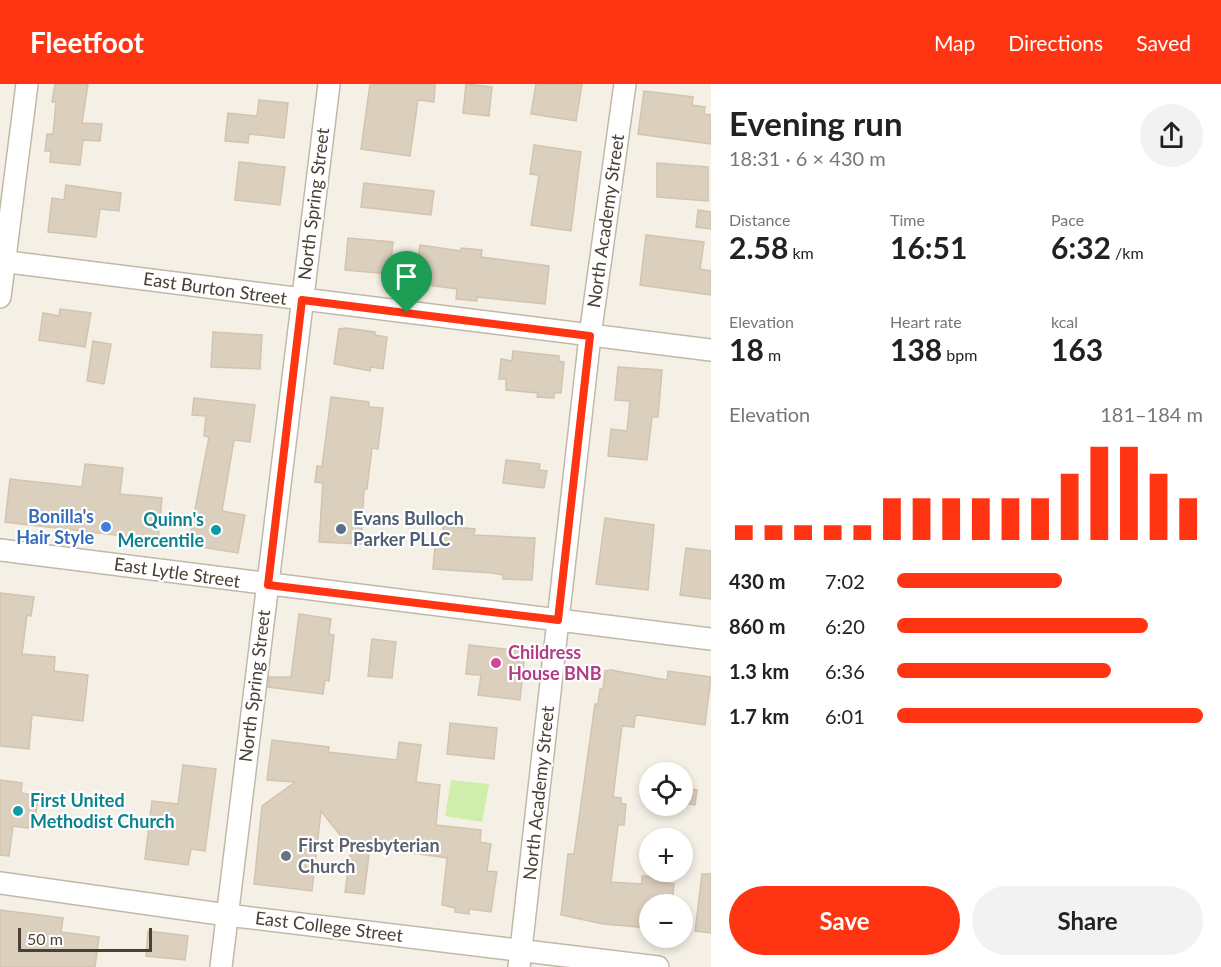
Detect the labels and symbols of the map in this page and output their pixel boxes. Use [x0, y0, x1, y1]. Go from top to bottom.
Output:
street label: North Spring Street [293, 126, 333, 281]
street label: North Academy Street [582, 132, 628, 309]
pin [381, 251, 432, 313]
street label: East Burton Street [142, 267, 289, 309]
place label: Bonilla's Hair Style [16, 505, 94, 548]
place label: Evans Bulloch Parker PLLC [353, 507, 464, 550]
place label: Quinn's Mercentile [117, 508, 204, 551]
marker: Bonilla's Hair Style [99, 520, 113, 534]
marker: Evans Bulloch Parker PLLC [334, 522, 348, 536]
marker: Quinn's Mercentile [209, 523, 223, 537]
street label: East Lytle Street [113, 552, 242, 592]
street label: North Spring Street [234, 608, 274, 763]
place label: Childress House BNB [508, 641, 602, 684]
marker: Childress House BNB [489, 656, 503, 670]
street label: North Academy Street [518, 704, 558, 881]
place label: First United Methodist Church [30, 789, 175, 832]
marker: First United Methodist Church [11, 804, 25, 818]
place label: First Presbyterian Church [298, 834, 440, 877]
marker: First Presbyterian Church [279, 849, 293, 863]
street label: East College Street [254, 906, 405, 946]
scale bar [18, 925, 152, 952]

